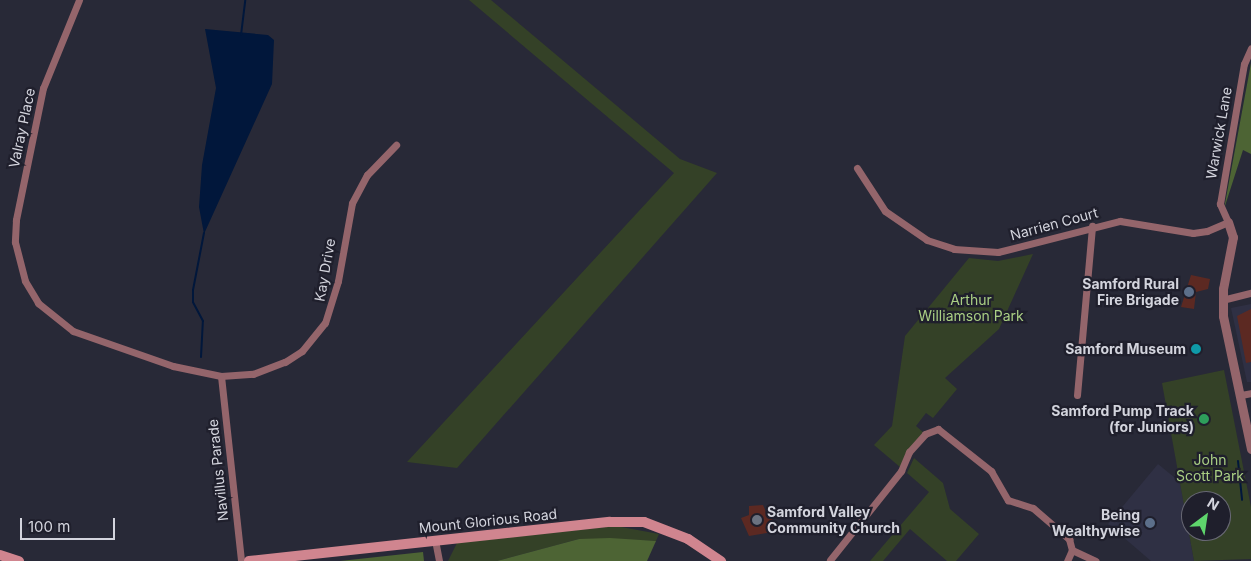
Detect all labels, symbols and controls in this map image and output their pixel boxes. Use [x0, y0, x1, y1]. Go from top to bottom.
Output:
street label: Valray Place [5, 86, 39, 170]
street label: Warwick Lane [1203, 86, 1235, 180]
street label: Narrien Court [1008, 204, 1100, 244]
street label: Kay Drive [311, 237, 339, 303]
place label: Samford Rural Fire Brigade [1082, 276, 1179, 308]
marker: Samford Rural Fire Brigade [1183, 286, 1195, 298]
park label: Arthur Williamson Park [918, 292, 1024, 324]
place label: Samford Museum [1065, 341, 1186, 357]
marker: Samford Museum [1190, 343, 1202, 355]
place label: Samford Pump Track (for Juniors) [1051, 403, 1194, 436]
marker: Samford Pump Track (for Juniors) [1198, 413, 1210, 425]
street label: Navillus Parade [204, 418, 232, 522]
park label: John Scott Park [1176, 452, 1244, 484]
north arrow [1181, 491, 1231, 541]
text: N [1205, 494, 1222, 514]
place label: Samford Valley Community Church [767, 504, 900, 536]
street label: Mount Glorious Road [418, 505, 558, 537]
place label: Being Wealthywise [1052, 507, 1140, 540]
scale bar [22, 508, 118, 540]
marker: Samford Valley Community Church [751, 514, 763, 526]
text: 100 m [28, 517, 70, 536]
marker: Being Wealthywise [1144, 517, 1156, 529]

